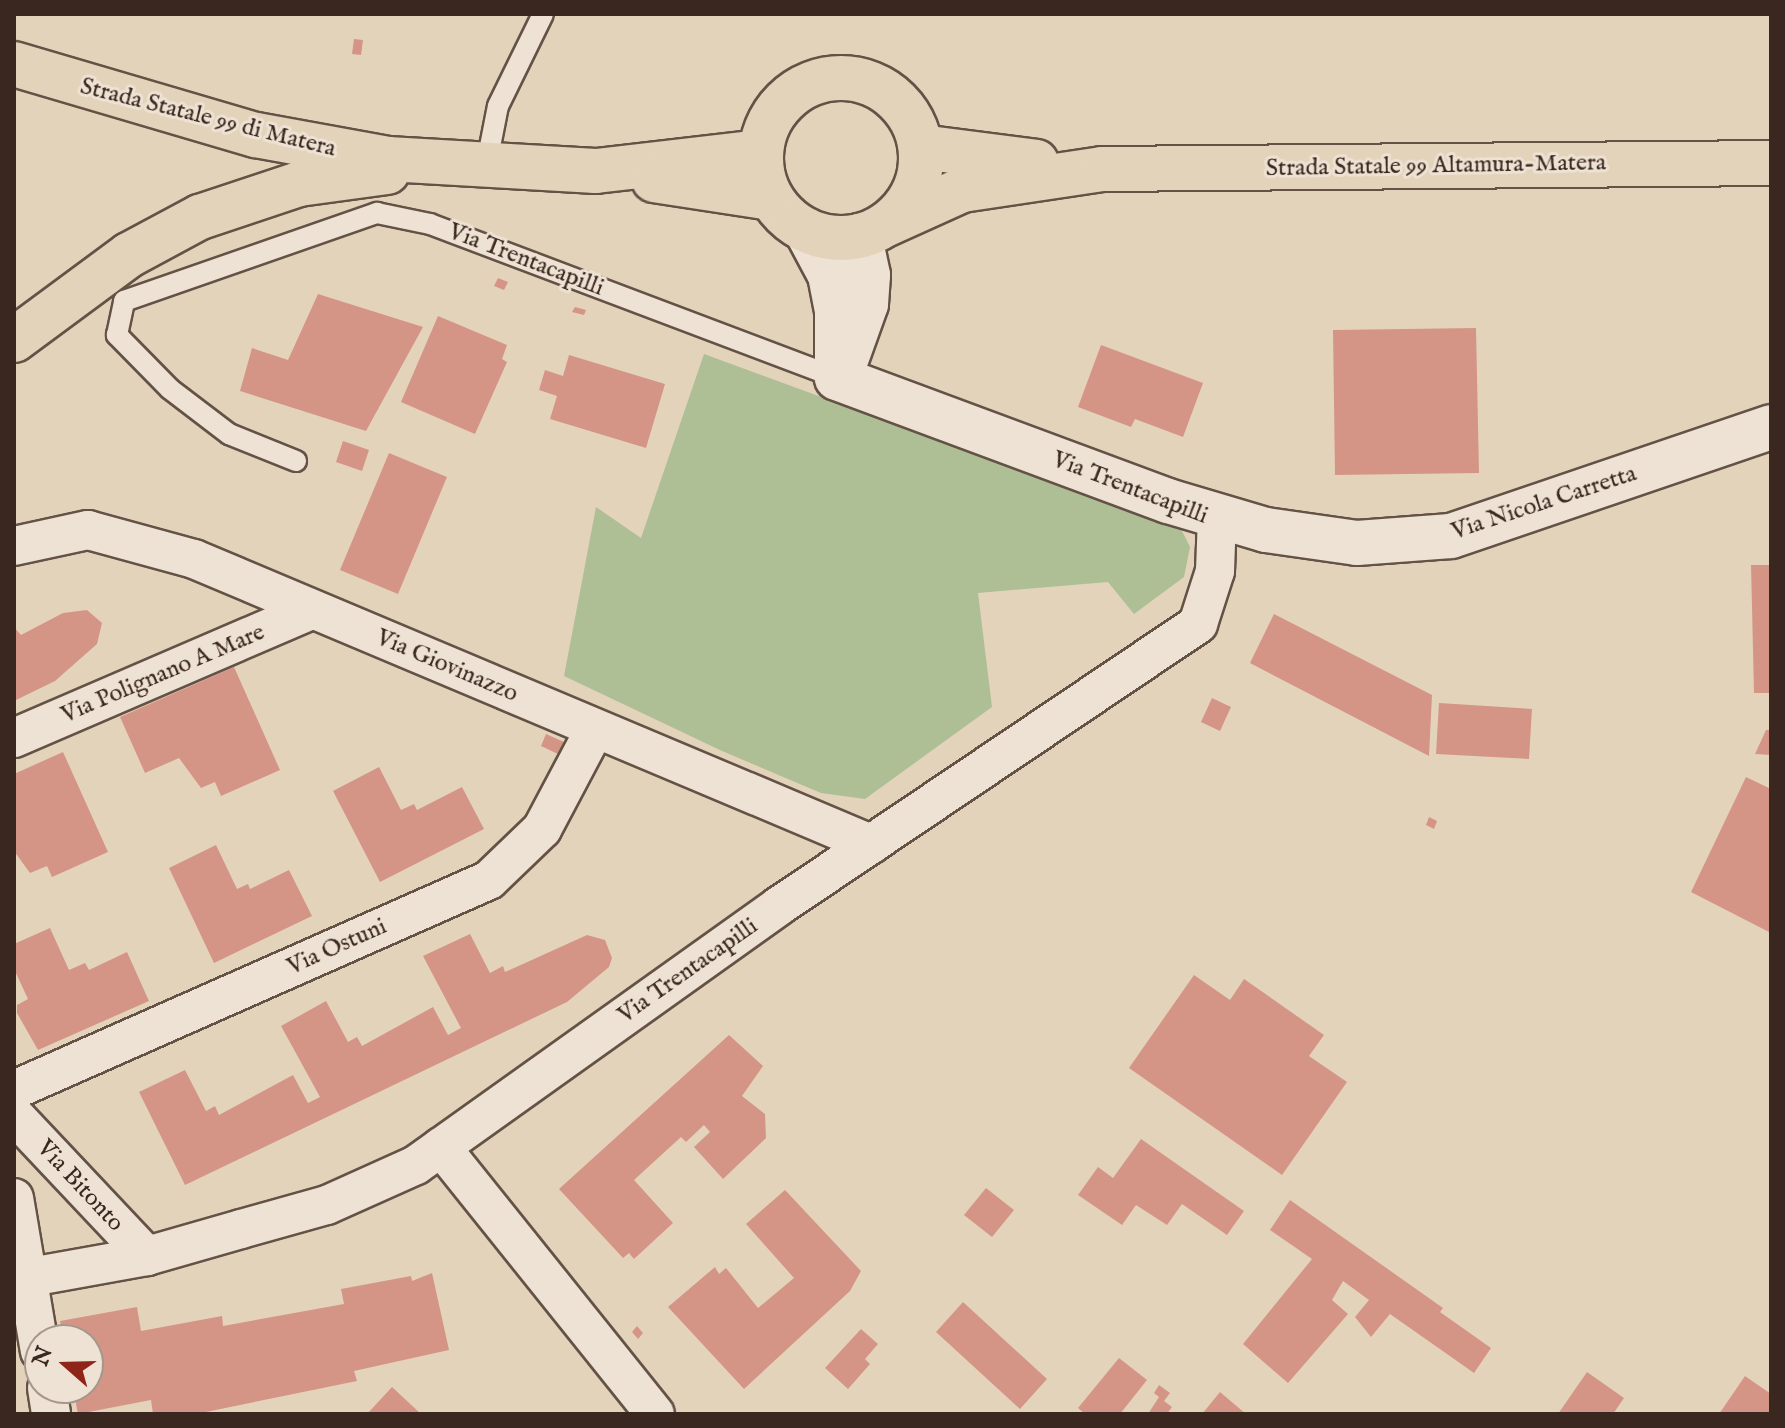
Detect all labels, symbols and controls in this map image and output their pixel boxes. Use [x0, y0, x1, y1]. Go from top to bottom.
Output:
street label: Strada Statale 99 di Matera [77, 72, 339, 164]
street label: Strada Statale 99 Altamura-Matera [1266, 149, 1606, 183]
street label: Via Trentacapilli [444, 217, 608, 303]
street label: Via Trentacapilli [1048, 445, 1212, 531]
street label: Via Nicola Carretta [1448, 459, 1640, 547]
street label: Via Polignano A Mare [57, 618, 269, 730]
street label: Via Giovinazzo [372, 623, 522, 709]
street label: Via Ostuni [283, 912, 391, 982]
street label: Via Trentacapilli [613, 912, 763, 1030]
street label: Via Bitonto [30, 1134, 130, 1238]
north arrow [24, 1324, 104, 1404]
text: N [27, 1343, 60, 1370]

